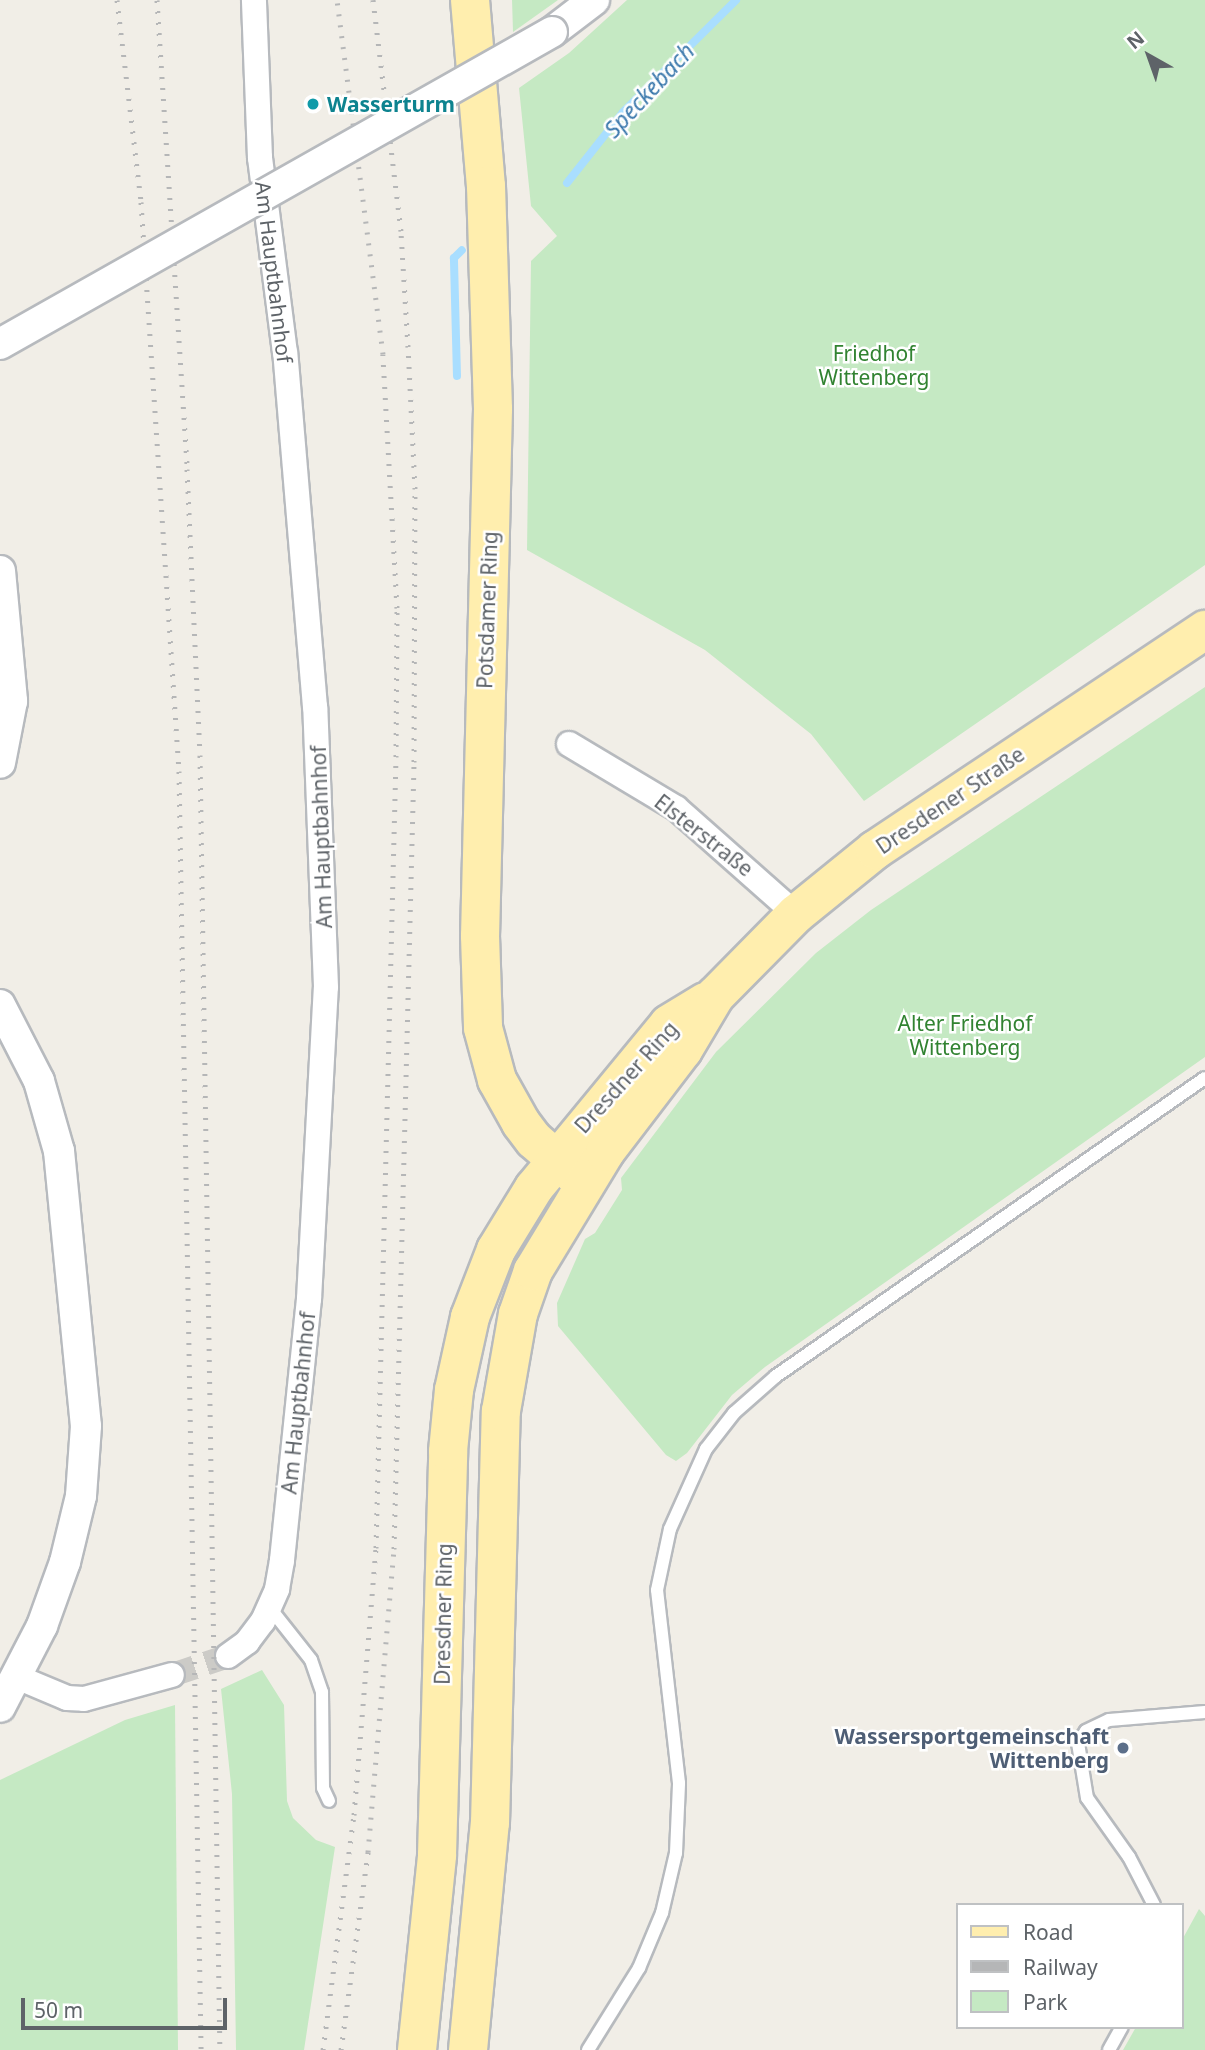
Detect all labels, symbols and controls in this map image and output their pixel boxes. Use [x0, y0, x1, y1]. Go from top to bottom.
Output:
north arrow [1114, 21, 1184, 91]
text: N [1121, 25, 1150, 55]
water label: Speckebach [598, 37, 700, 143]
place label: Wasserturm [327, 91, 455, 117]
marker: Wasserturm [305, 96, 321, 112]
street label: Am Hauptbahnhof [250, 180, 298, 364]
park label: Friedhof Wittenberg [818, 340, 930, 390]
street label: Potsdamer Ring [472, 531, 502, 689]
street label: Dresdener Straße [871, 741, 1029, 859]
street label: Am Hauptbahnhof [305, 745, 337, 929]
street label: Elsterstraße [650, 789, 758, 881]
park label: Alter Friedhof Wittenberg [897, 1010, 1033, 1060]
street label: Dresdner Ring [569, 1016, 683, 1138]
street label: Am Hauptbahnhof [276, 1311, 320, 1495]
street label: Dresdner Ring [429, 1543, 457, 1685]
place label: Wassersportgemeinschaft Wittenberg [834, 1723, 1109, 1773]
marker: Wassersportgemeinschaft Wittenberg [1115, 1740, 1131, 1756]
legend [956, 1903, 1184, 2029]
text: Road [1023, 1918, 1073, 1946]
text: Railway [1023, 1953, 1098, 1981]
scale bar [24, 1983, 231, 2027]
text: Park [1023, 1988, 1067, 2016]
text: 50 m [34, 1996, 83, 2024]

